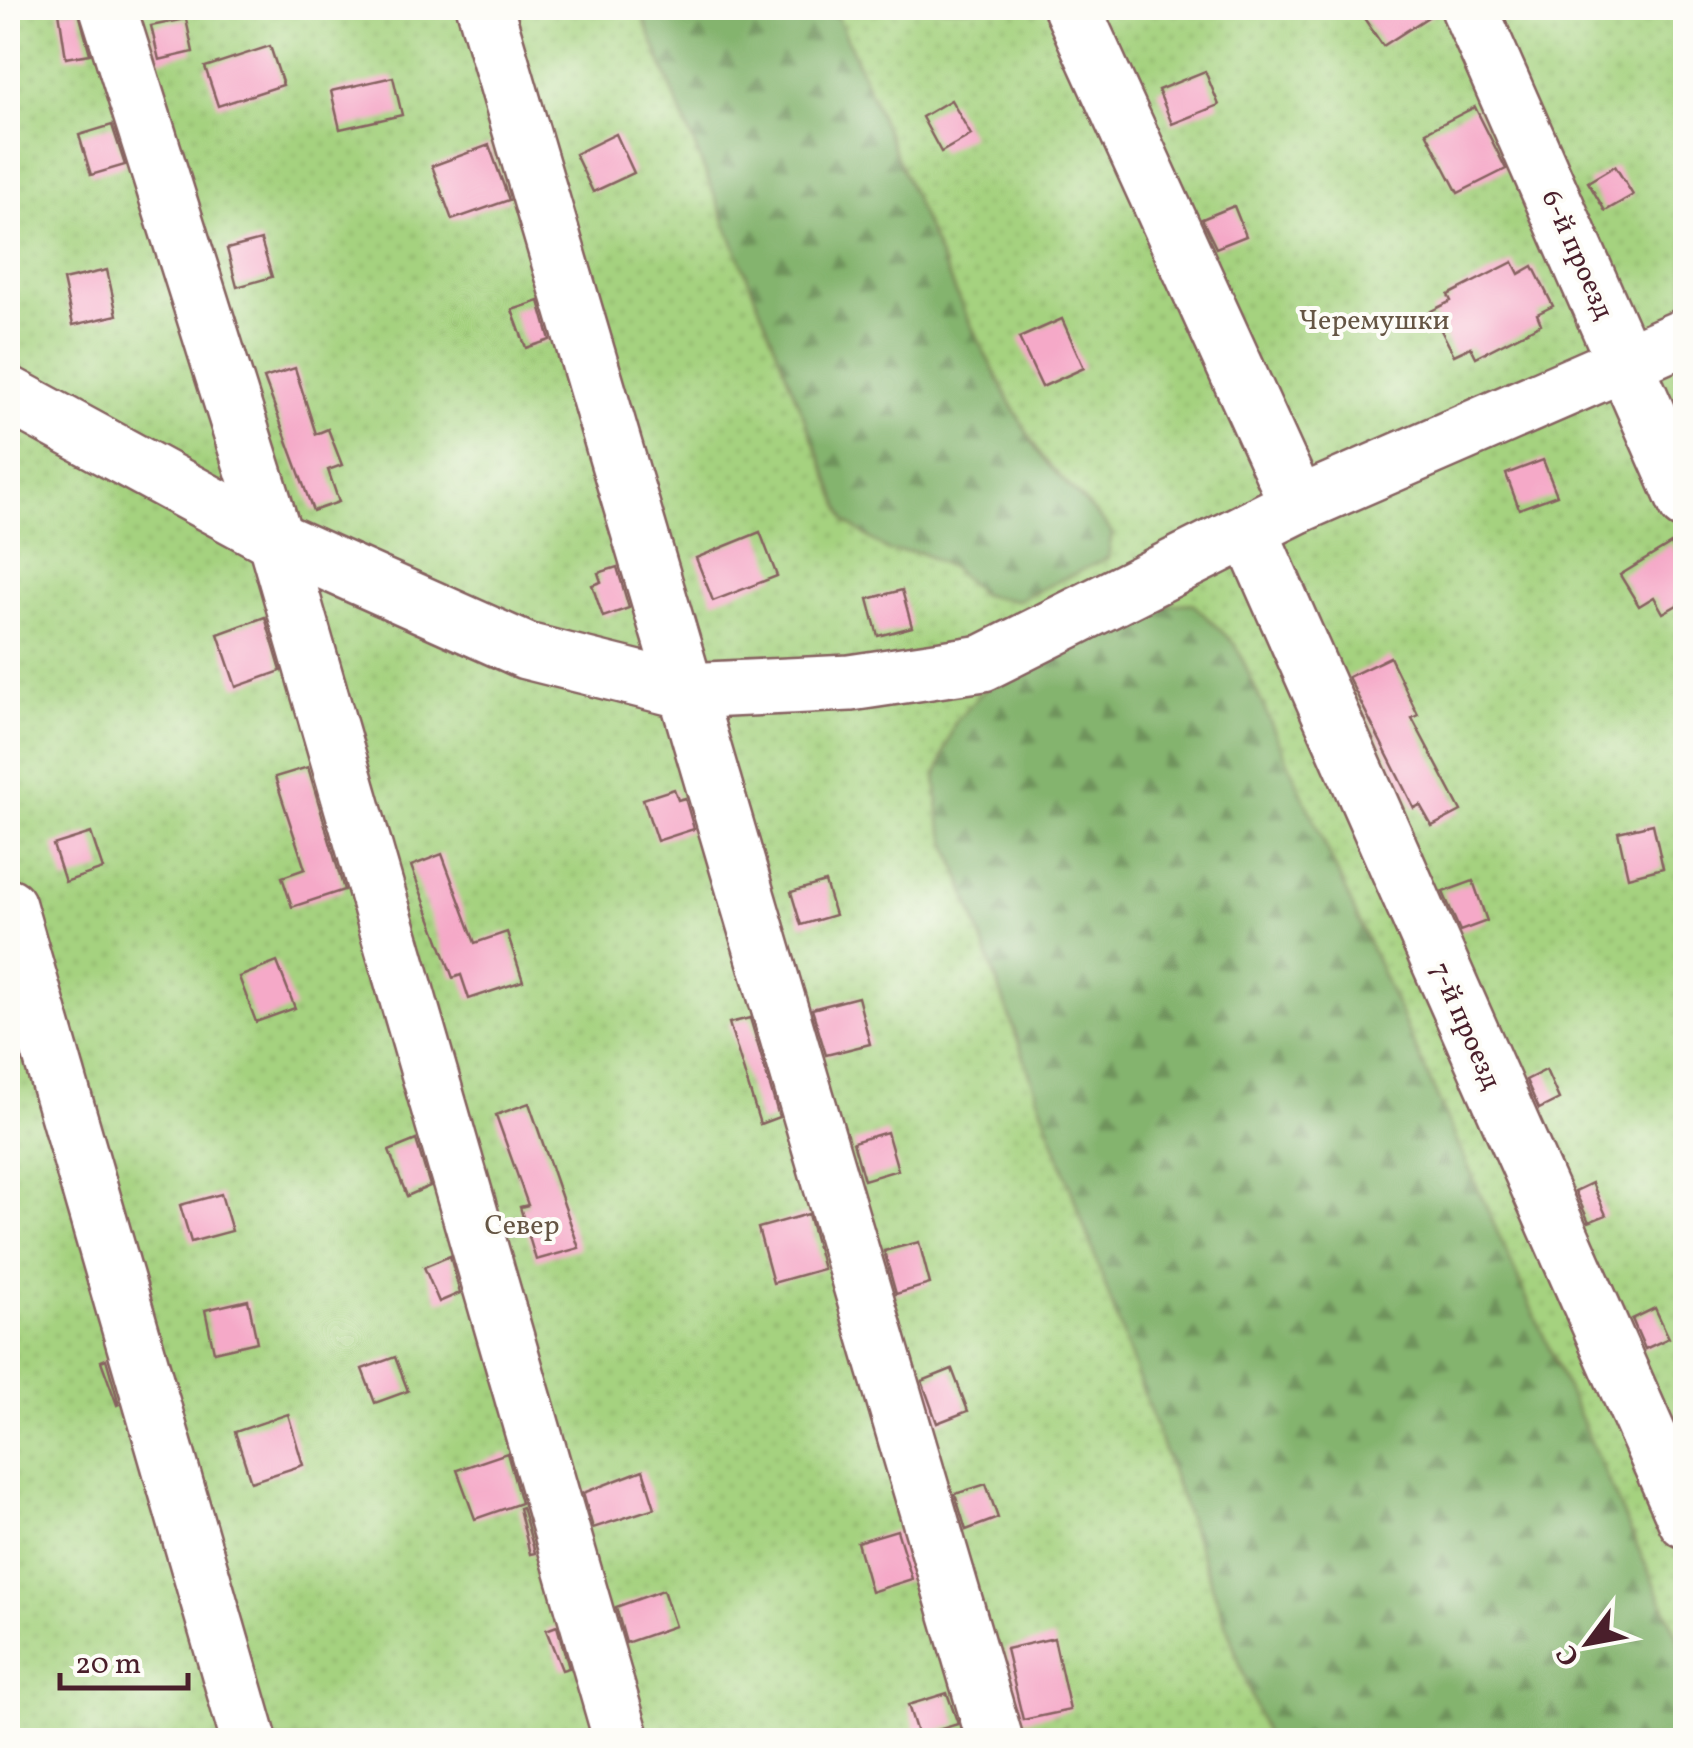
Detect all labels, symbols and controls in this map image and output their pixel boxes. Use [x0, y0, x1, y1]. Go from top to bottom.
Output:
street label: 6-й проезд [1531, 184, 1623, 326]
park label: Черемушки [1298, 302, 1450, 341]
street label: 7-й проезд [1419, 956, 1510, 1096]
park label: Север [484, 1207, 560, 1246]
north arrow [1538, 1593, 1638, 1693]
scale bar [60, 1628, 188, 1690]
text: С [1548, 1637, 1590, 1673]
text: 20 m [75, 1644, 141, 1686]

